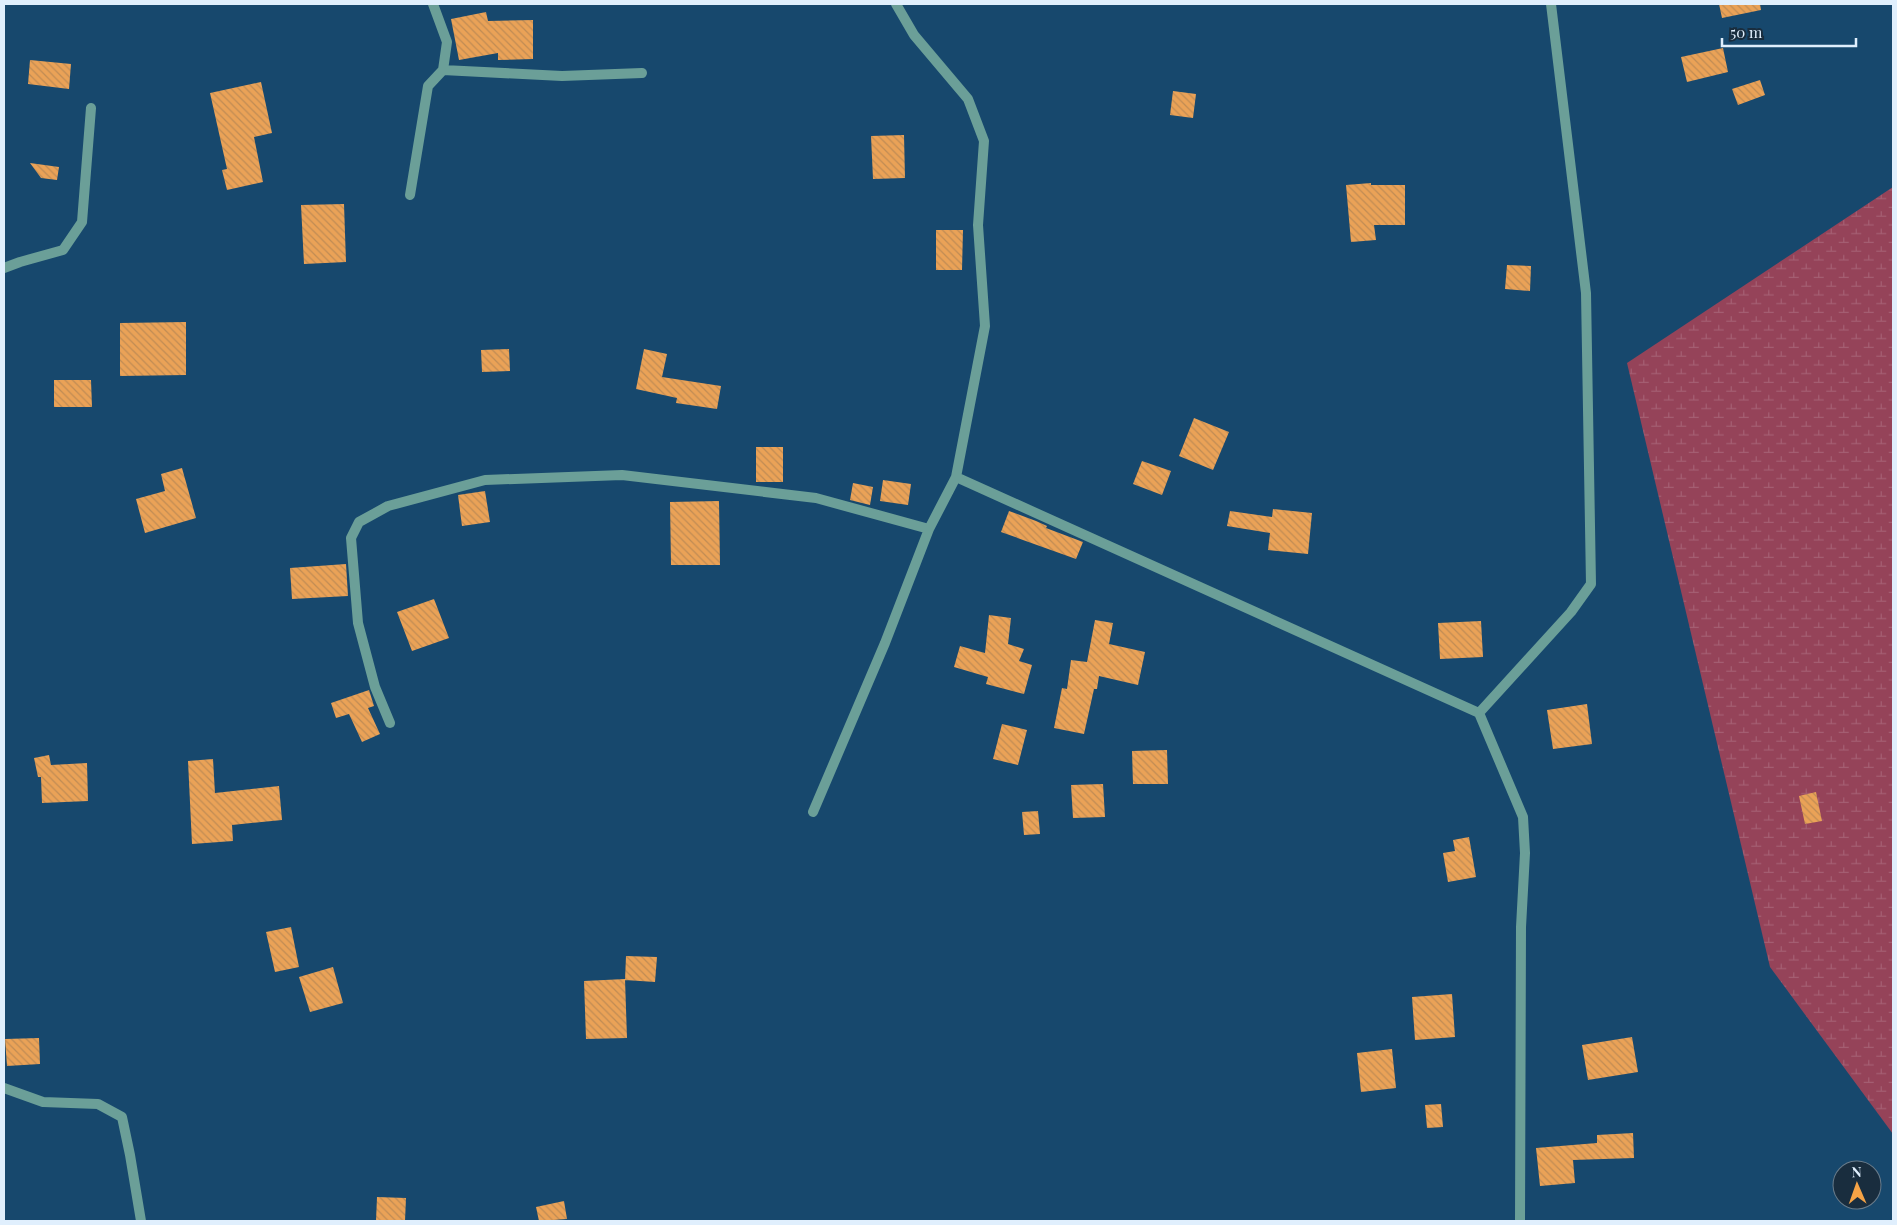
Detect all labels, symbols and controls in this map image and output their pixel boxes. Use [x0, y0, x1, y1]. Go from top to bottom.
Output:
scale bar [1722, 15, 1856, 47]
text: 50 m [1730, 22, 1763, 42]
north arrow [1832, 1160, 1882, 1210]
text: N [1851, 1162, 1862, 1181]

